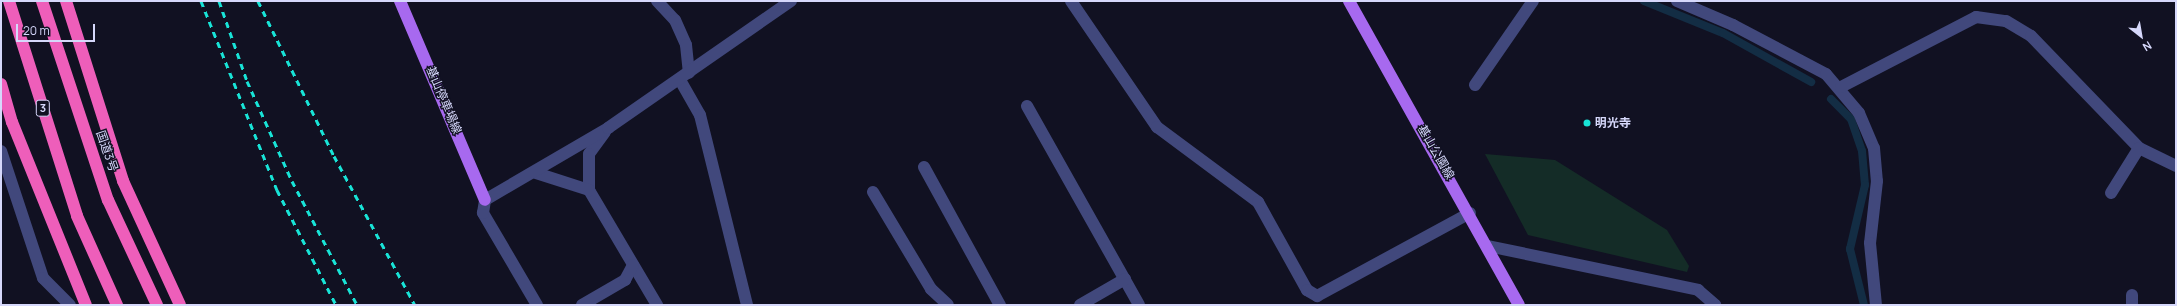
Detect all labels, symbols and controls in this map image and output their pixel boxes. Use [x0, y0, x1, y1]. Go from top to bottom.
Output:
scale bar [18, 16, 97, 42]
north arrow [2121, 16, 2161, 56]
text: 20 m [23, 22, 50, 39]
text: N [2140, 38, 2155, 55]
street label: 基山停車場線 [423, 64, 465, 136]
road number: 3 [35, 99, 51, 117]
place label: 明光寺 [1595, 116, 1631, 130]
marker: 明光寺 [1582, 118, 1592, 128]
street label: 基山公園線 [1415, 122, 1457, 182]
street label: 国道3号 [93, 128, 121, 174]

